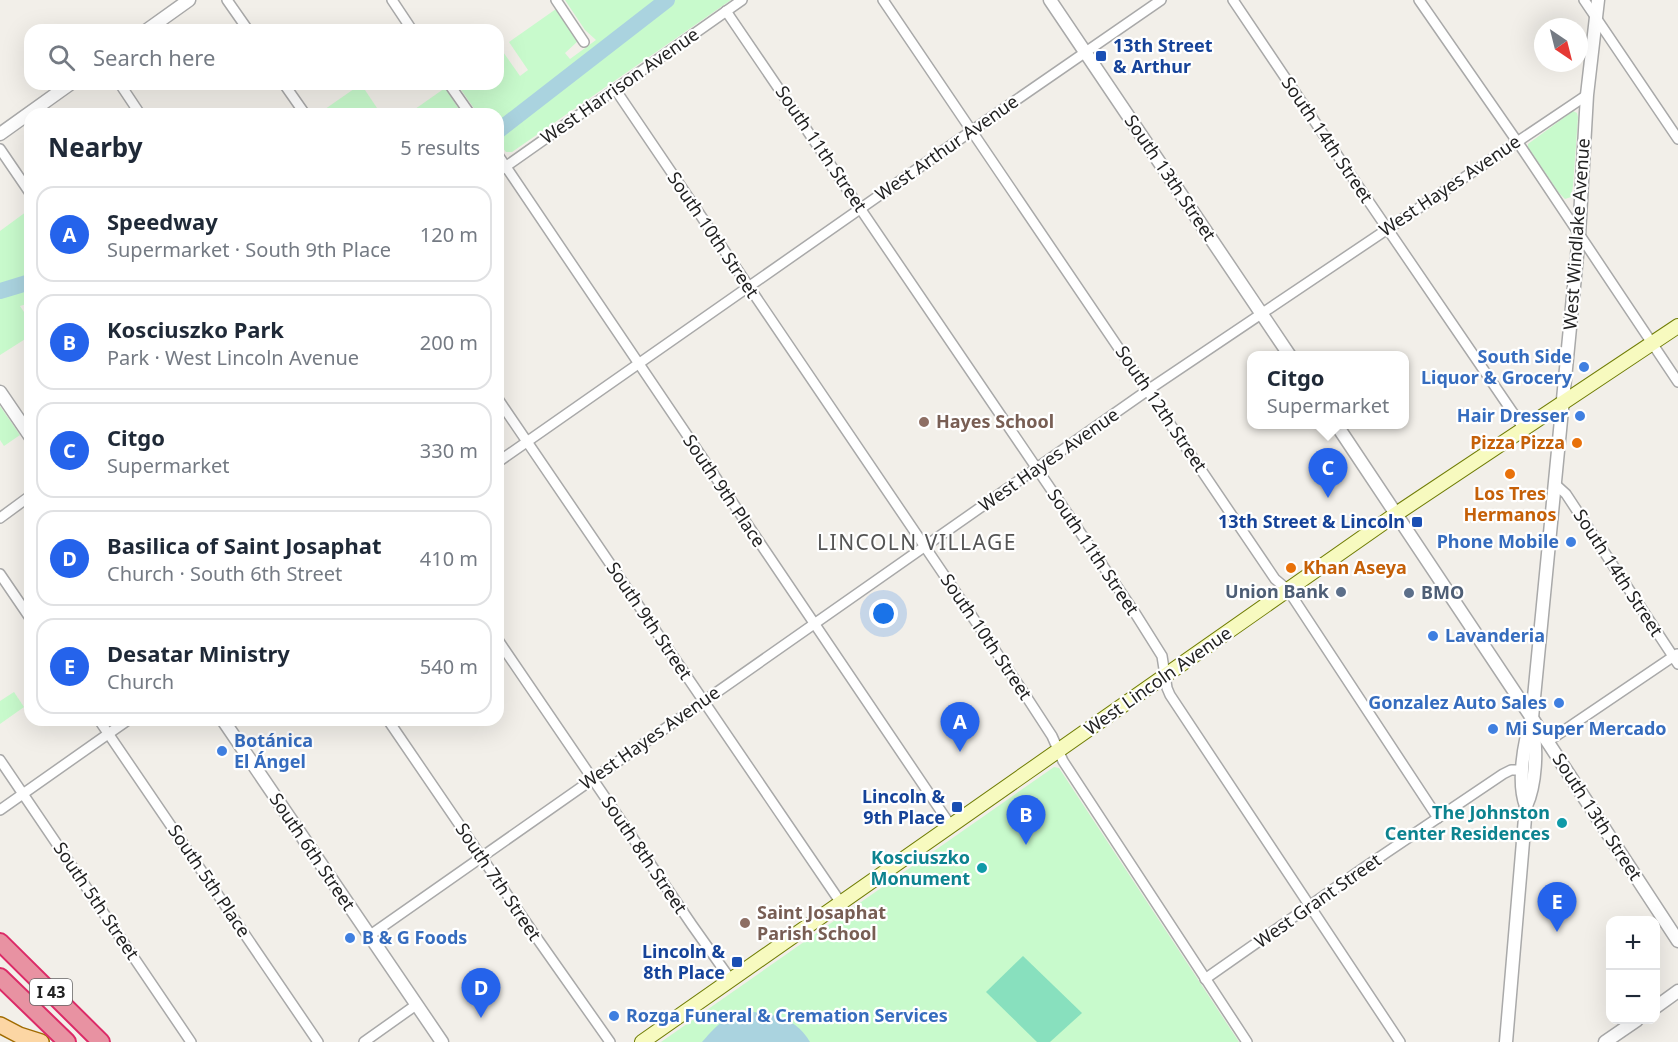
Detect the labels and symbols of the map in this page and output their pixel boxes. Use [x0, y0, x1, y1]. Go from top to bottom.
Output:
north arrow [1534, 18, 1588, 72]
street label: West Harrison Avenue [536, 21, 703, 149]
place label: 13th Street & Arthur [1113, 33, 1213, 78]
marker: 13th Street & Arthur [1094, 49, 1108, 63]
street label: South 14th Street [1277, 72, 1379, 208]
street label: South 11th Street [771, 81, 873, 217]
street label: West Arthur Avenue [870, 89, 1023, 206]
street label: South 13th Street [1120, 110, 1222, 246]
street label: West Hayes Avenue [1374, 129, 1525, 241]
street label: West Windlake Avenue [1557, 137, 1595, 331]
street label: South 10th Street [663, 167, 765, 303]
street label: South 12th Street [1111, 341, 1213, 477]
place label: South Side Liquor & Grocery [1421, 344, 1573, 389]
marker: South Side Liquor & Grocery [1577, 360, 1591, 374]
street label: West Hayes Avenue [974, 402, 1123, 517]
place label: Hair Dresser [1457, 403, 1568, 427]
place label: Hayes School [936, 409, 1054, 433]
marker: Hair Dresser [1573, 409, 1587, 423]
marker: Hayes School [917, 415, 931, 429]
street label: South 9th Place [678, 429, 771, 552]
place label: Pizza Pizza [1470, 430, 1565, 454]
marker: Pizza Pizza [1570, 436, 1584, 450]
pin: C [1308, 448, 1348, 498]
marker: Los Tres Hermanos [1503, 467, 1517, 481]
place label: Los Tres Hermanos [1464, 481, 1556, 526]
street label: South 11th Street [1043, 484, 1145, 620]
street label: South 14th Street [1569, 504, 1669, 641]
place label: 13th Street & Lincoln [1218, 509, 1405, 533]
marker: 13th Street & Lincoln [1410, 515, 1424, 529]
district label: LINCOLN VILLAGE [817, 528, 1017, 556]
place label: Phone Mobile [1437, 529, 1559, 553]
marker: Phone Mobile [1564, 535, 1578, 549]
place label: Khan Aseya [1303, 555, 1407, 579]
street label: South 9th Street [602, 557, 698, 684]
marker: Khan Aseya [1284, 561, 1298, 575]
street label: South 10th Street [936, 569, 1038, 705]
place label: Union Bank [1225, 579, 1330, 603]
place label: BMO [1421, 580, 1464, 604]
marker: Union Bank [1334, 585, 1348, 599]
marker: BMO [1402, 586, 1416, 600]
your location [869, 599, 898, 628]
street label: West Lincoln Avenue [1079, 620, 1236, 740]
place label: Lavanderia [1445, 623, 1545, 647]
marker: Lavanderia [1426, 629, 1440, 643]
street label: West Hayes Avenue [575, 680, 724, 795]
place label: Gonzalez Auto Sales [1368, 690, 1547, 714]
marker: Gonzalez Auto Sales [1552, 696, 1566, 710]
pin: A [940, 702, 980, 752]
place label: Mi Super Mercado [1505, 716, 1667, 740]
marker: Mi Super Mercado [1486, 722, 1500, 736]
place label: Botánica El Ángel [234, 728, 313, 773]
marker: Botánica El Ángel [215, 744, 229, 758]
street label: South 13th Street [1548, 748, 1648, 885]
place label: Lincoln & 9th Place [862, 784, 945, 829]
street label: South 6th Street [265, 788, 361, 915]
street label: South 8th Street [597, 791, 693, 918]
pin: B [1006, 796, 1046, 845]
marker: Lincoln & 9th Place [950, 800, 964, 814]
place label: The Johnston Center Residences [1385, 800, 1550, 845]
marker: The Johnston Center Residences [1555, 816, 1569, 830]
street label: South 7th Street [451, 818, 547, 945]
street label: South 5th Place [163, 819, 256, 942]
street label: South 5th Street [49, 837, 145, 964]
place label: Kosciuszko Monument [871, 845, 970, 890]
street label: West Grant Street [1249, 847, 1386, 953]
marker: Kosciuszko Monument [975, 861, 989, 875]
pin: E [1538, 882, 1576, 932]
place label: Saint Josaphat Parish School [757, 900, 886, 945]
marker: Saint Josaphat Parish School [738, 916, 752, 930]
place label: B & G Foods [362, 925, 467, 949]
marker: B & G Foods [343, 931, 357, 945]
place label: Lincoln & 8th Place [642, 939, 725, 984]
marker: Lincoln & 8th Place [730, 955, 744, 969]
pin: D [462, 968, 500, 1018]
road number: I 43 [30, 979, 72, 1005]
place label: Rozga Funeral & Cremation Services [626, 1003, 948, 1027]
marker: Rozga Funeral & Cremation Services [607, 1009, 621, 1023]

